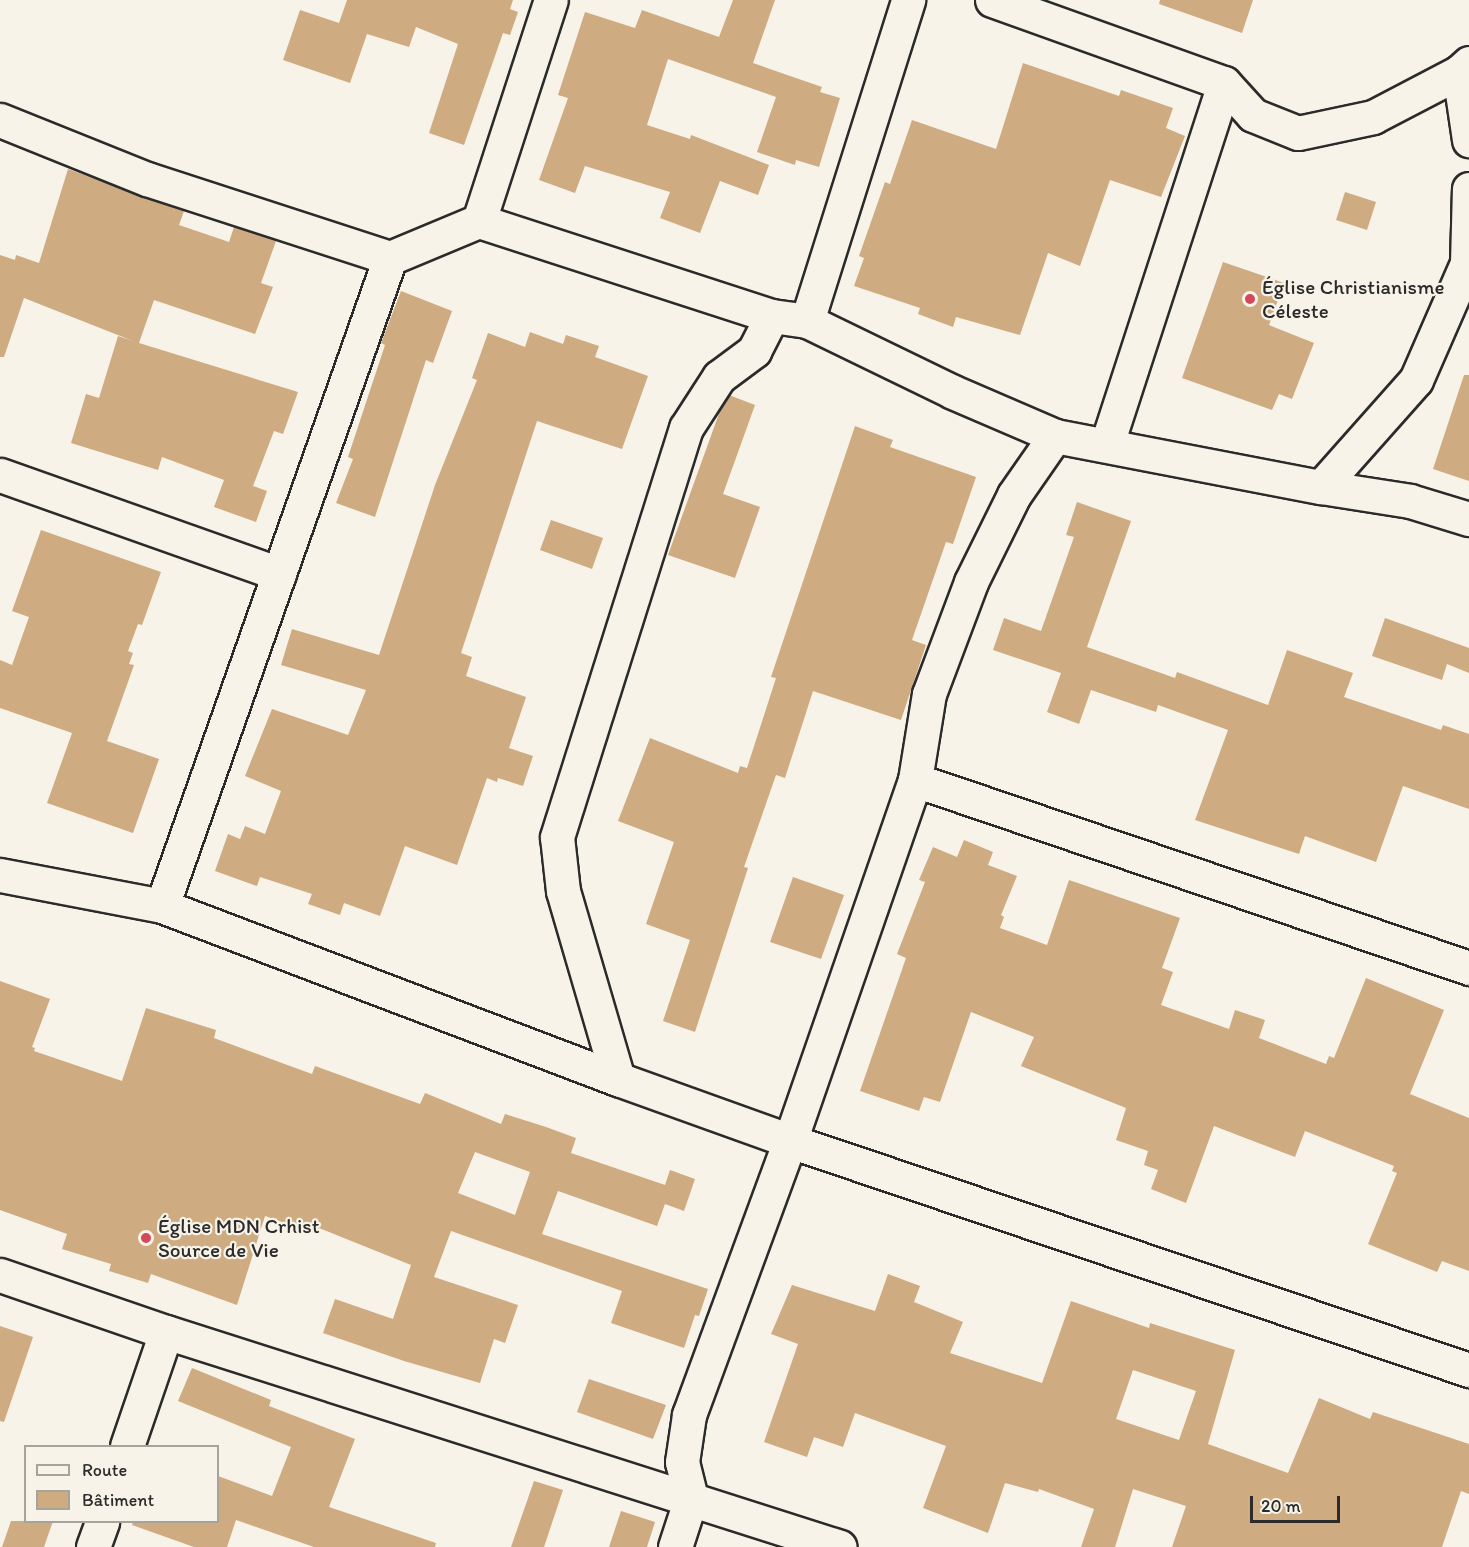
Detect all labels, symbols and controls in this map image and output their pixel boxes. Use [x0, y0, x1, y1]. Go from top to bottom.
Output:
place label: Église Christianisme Céleste [1262, 274, 1445, 324]
marker: Église Christianisme Céleste [1243, 292, 1257, 306]
place label: Église MDN Crhist Source de Vie [158, 1213, 320, 1263]
marker: Église MDN Crhist Source de Vie [139, 1231, 153, 1245]
legend [24, 1445, 219, 1523]
text: Route [82, 1459, 127, 1481]
scale bar [1253, 1484, 1343, 1522]
text: Bâtiment [82, 1489, 154, 1511]
text: 20 m [1261, 1495, 1301, 1517]

